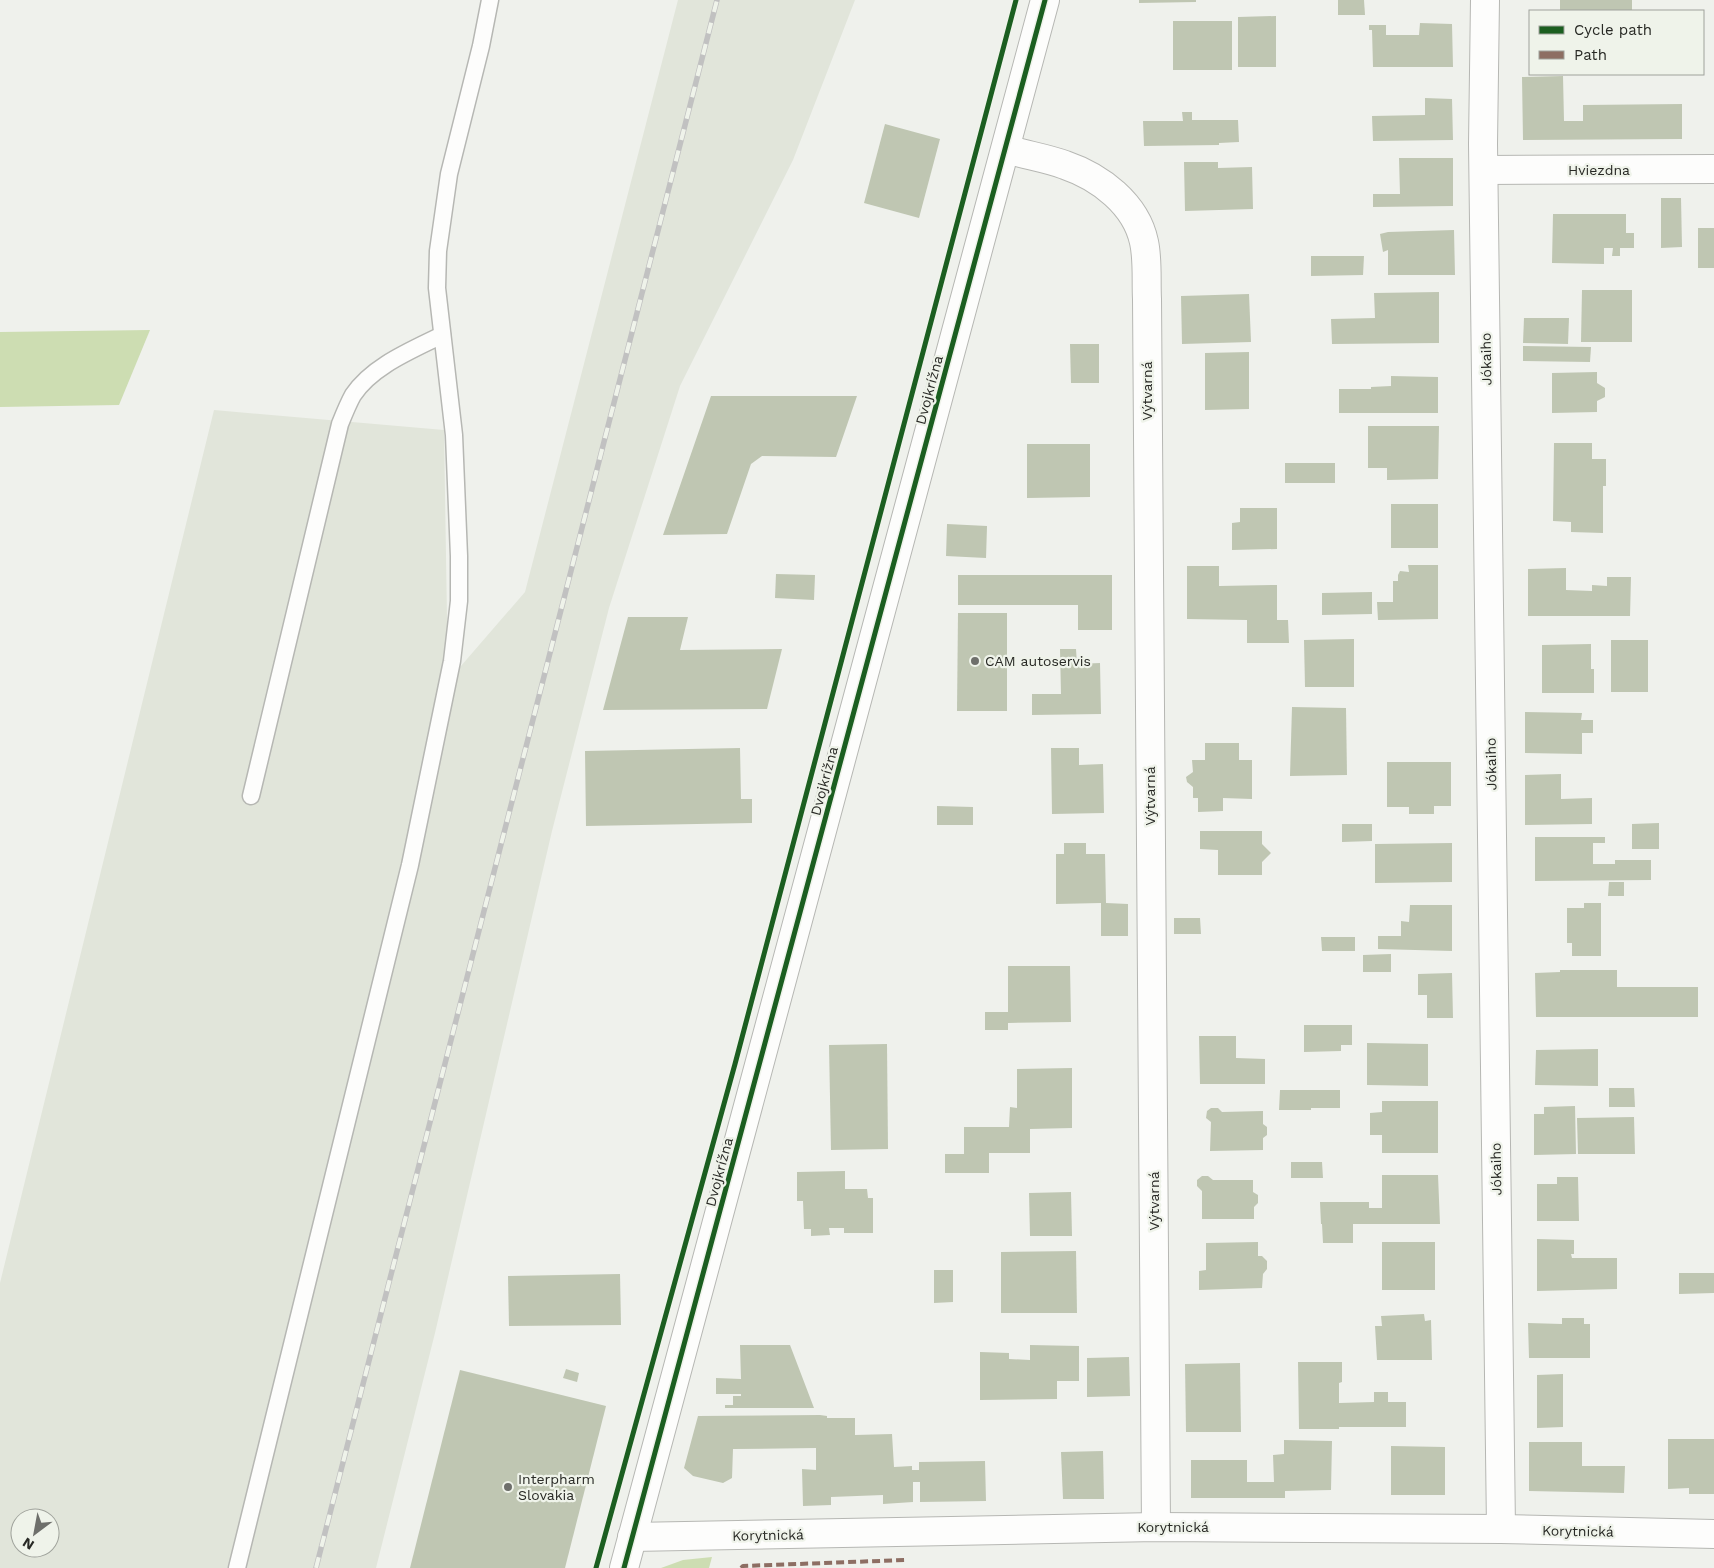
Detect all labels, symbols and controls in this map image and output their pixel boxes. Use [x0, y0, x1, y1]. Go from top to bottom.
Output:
legend [1529, 10, 1704, 75]
text: Cycle path [1574, 21, 1652, 39]
text: Path [1574, 46, 1607, 64]
street label: Hviezdna [1568, 162, 1630, 178]
street label: Jókaiho [1478, 332, 1494, 386]
street label: Dvojkrížna [912, 354, 946, 426]
street label: Výtvarná [1139, 361, 1155, 421]
place label: CAM autoservis [985, 653, 1091, 669]
marker: CAM autoservis [969, 655, 981, 667]
street label: Jókaiho [1483, 737, 1499, 791]
street label: Dvojkrížna [807, 745, 841, 817]
street label: Výtvarná [1142, 766, 1158, 826]
street label: Dvojkrížna [702, 1136, 736, 1208]
street label: Jókaiho [1488, 1142, 1504, 1196]
street label: Výtvarná [1146, 1171, 1162, 1231]
place label: Interpharm Slovakia [518, 1471, 595, 1503]
marker: Interpharm Slovakia [502, 1481, 514, 1493]
north arrow [10, 1508, 60, 1558]
street label: Korytnická [1137, 1519, 1209, 1535]
street label: Korytnická [1542, 1522, 1614, 1540]
street label: Korytnická [732, 1526, 804, 1544]
text: N [19, 1534, 37, 1554]

